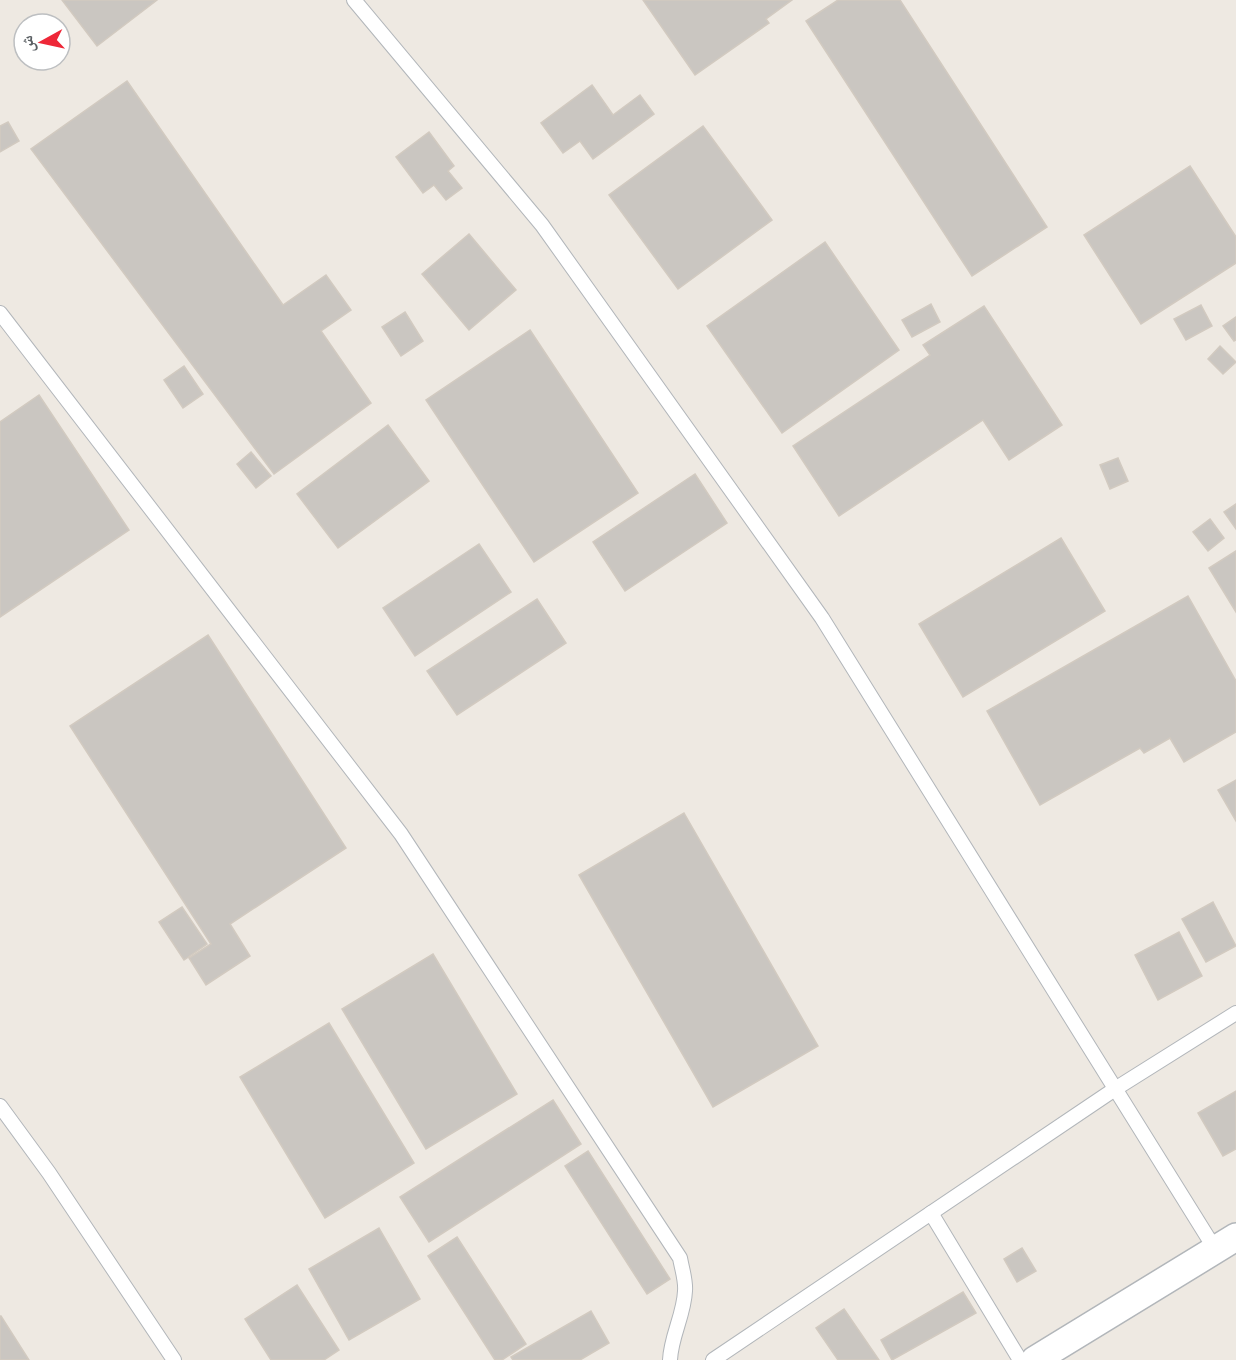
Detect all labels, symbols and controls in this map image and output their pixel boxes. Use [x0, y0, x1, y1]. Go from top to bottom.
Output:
north arrow [12, 12, 72, 72]
text: ش [16, 34, 38, 54]

